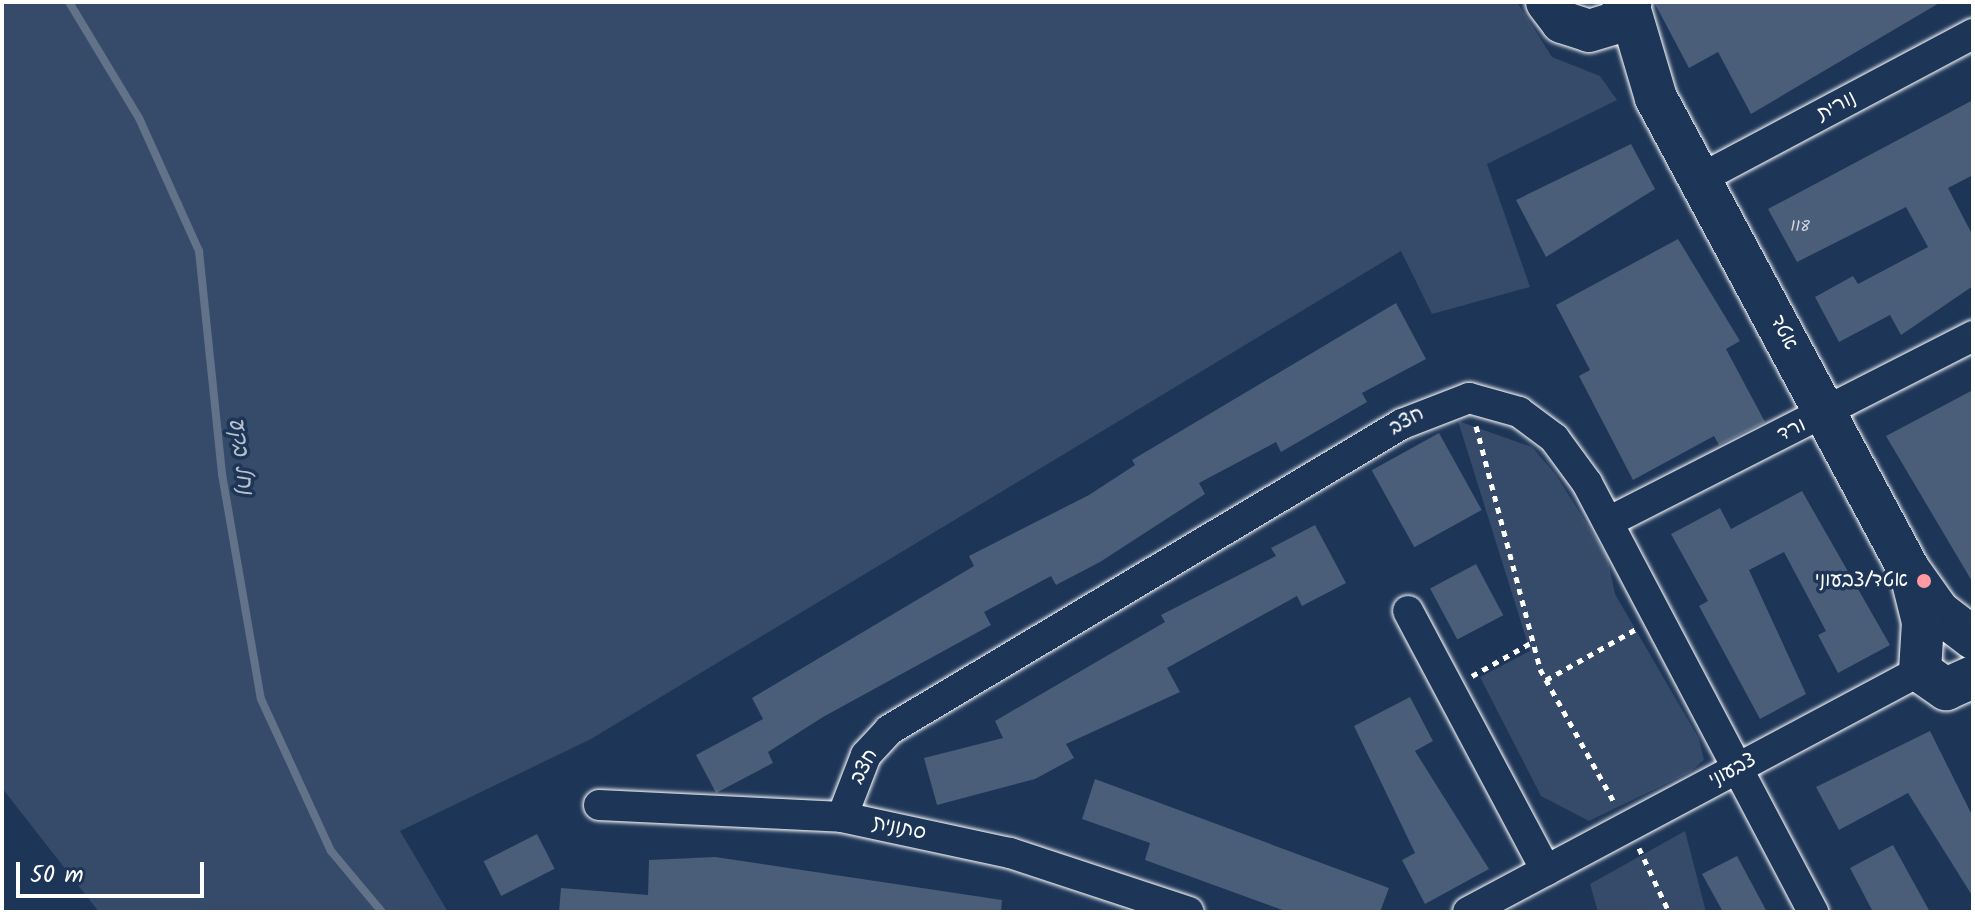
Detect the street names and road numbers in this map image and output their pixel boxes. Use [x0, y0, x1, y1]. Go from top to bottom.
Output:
street label: נורית [1813, 87, 1861, 127]
street label: אטד [1764, 311, 1802, 355]
street label: חצב [1385, 403, 1429, 441]
street label: ורד [1774, 414, 1810, 448]
street label: חצב [846, 745, 884, 789]
street label: צבעוני [1705, 749, 1761, 793]
street label: סתונית [870, 812, 928, 846]

